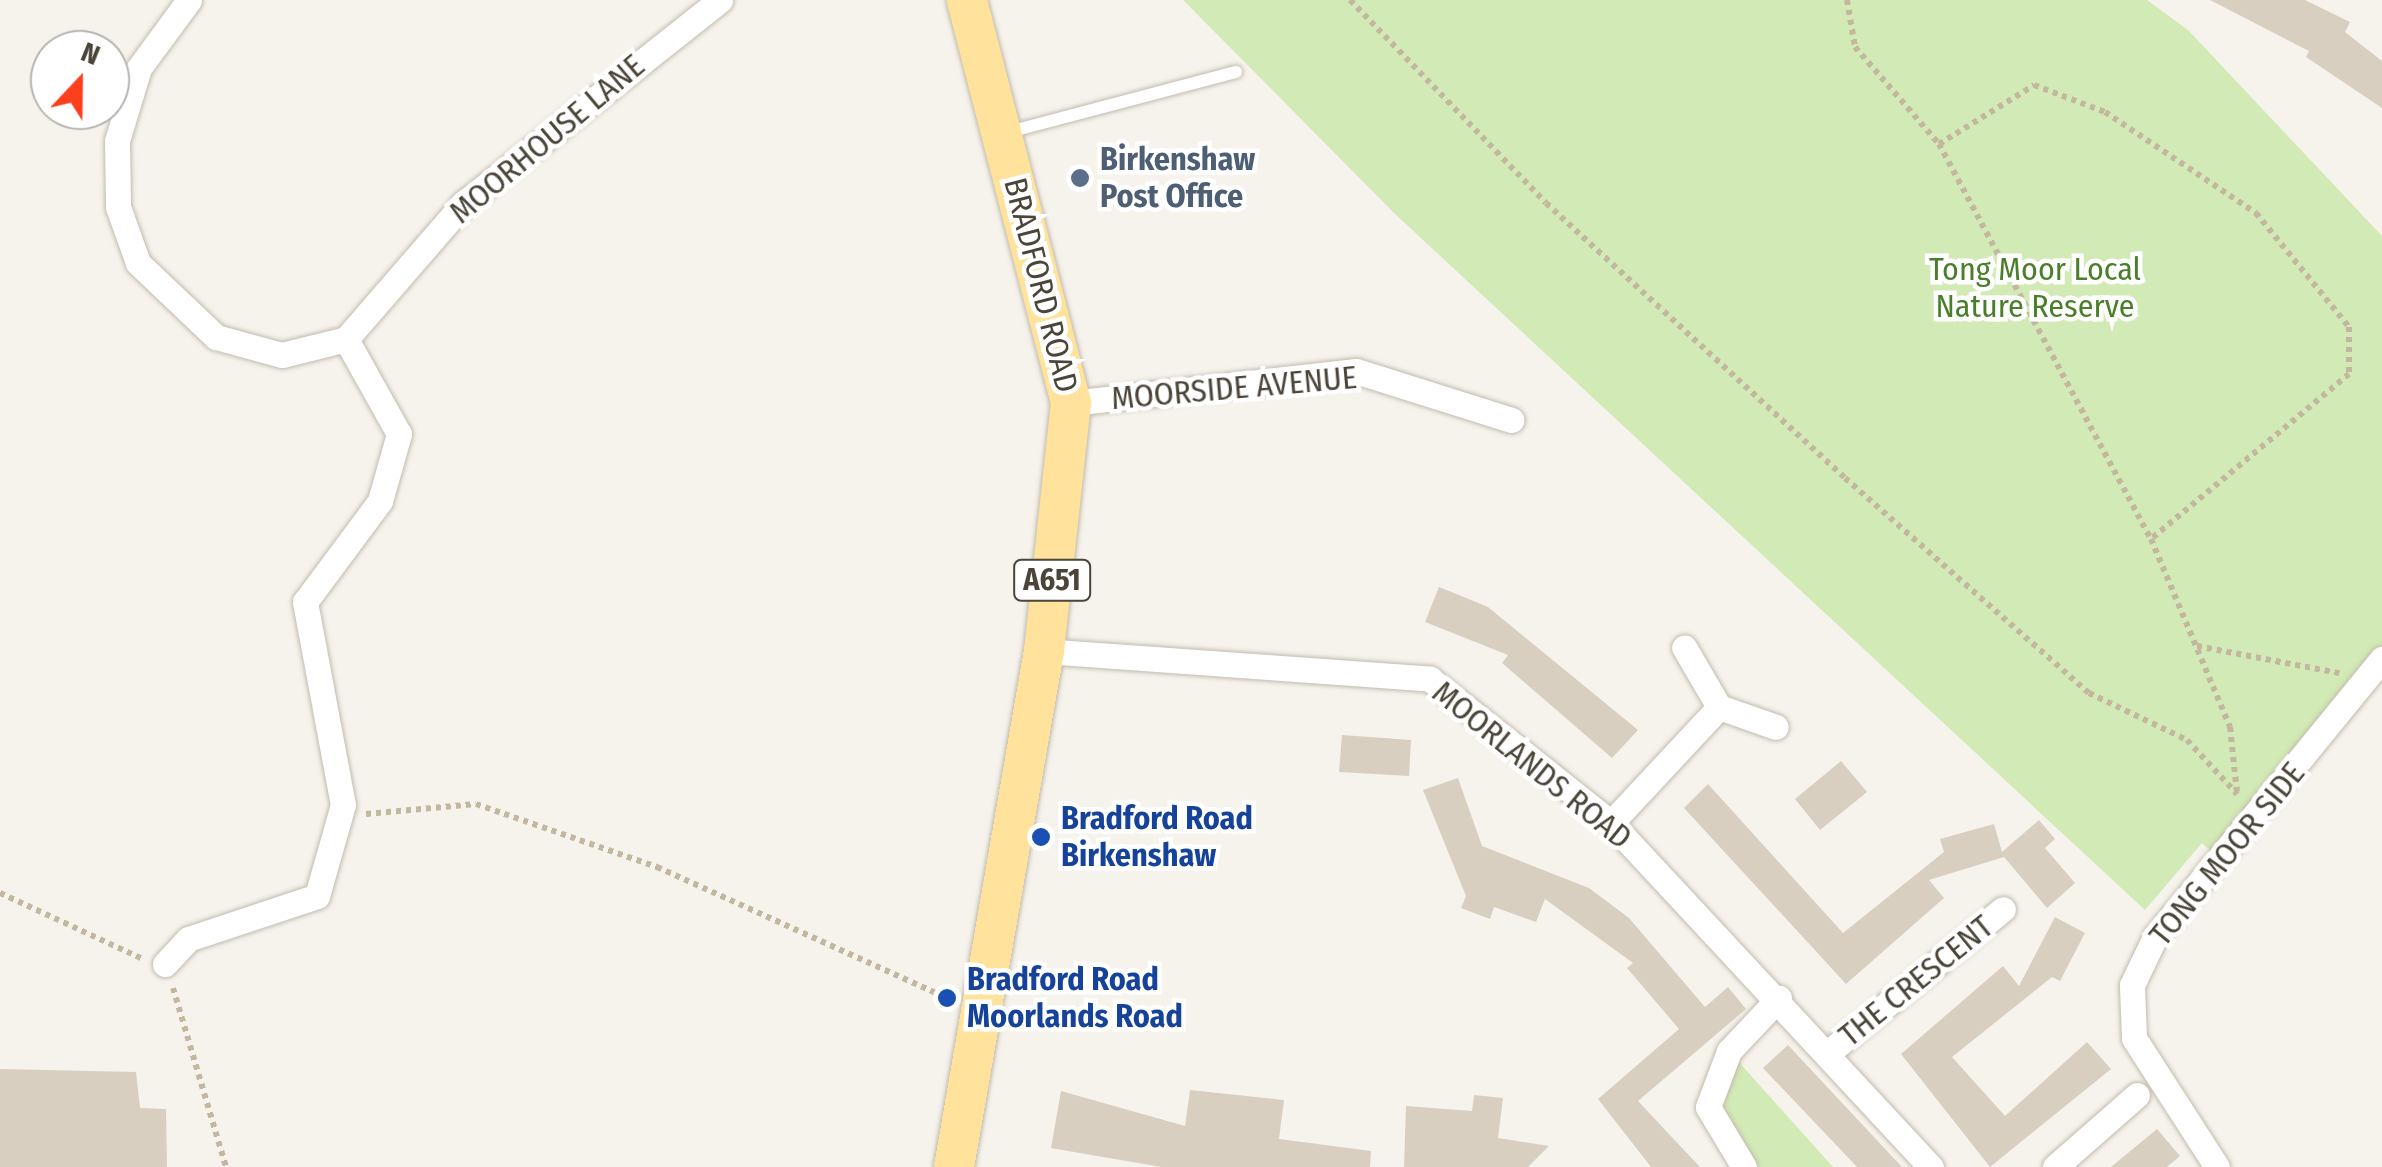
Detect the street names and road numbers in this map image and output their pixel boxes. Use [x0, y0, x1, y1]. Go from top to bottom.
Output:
street label: MOORHOUSE LANE [442, 47, 652, 231]
street label: BRADFORD ROAD [996, 174, 1086, 396]
street label: MOORSIDE AVENUE [1110, 358, 1358, 418]
road number: A651 [1012, 555, 1092, 605]
street label: MOORLANDS ROAD [1425, 673, 1639, 857]
street label: TONG MOOR SIDE [2141, 755, 2313, 953]
street label: THE CRESCENT [1831, 907, 2001, 1055]

